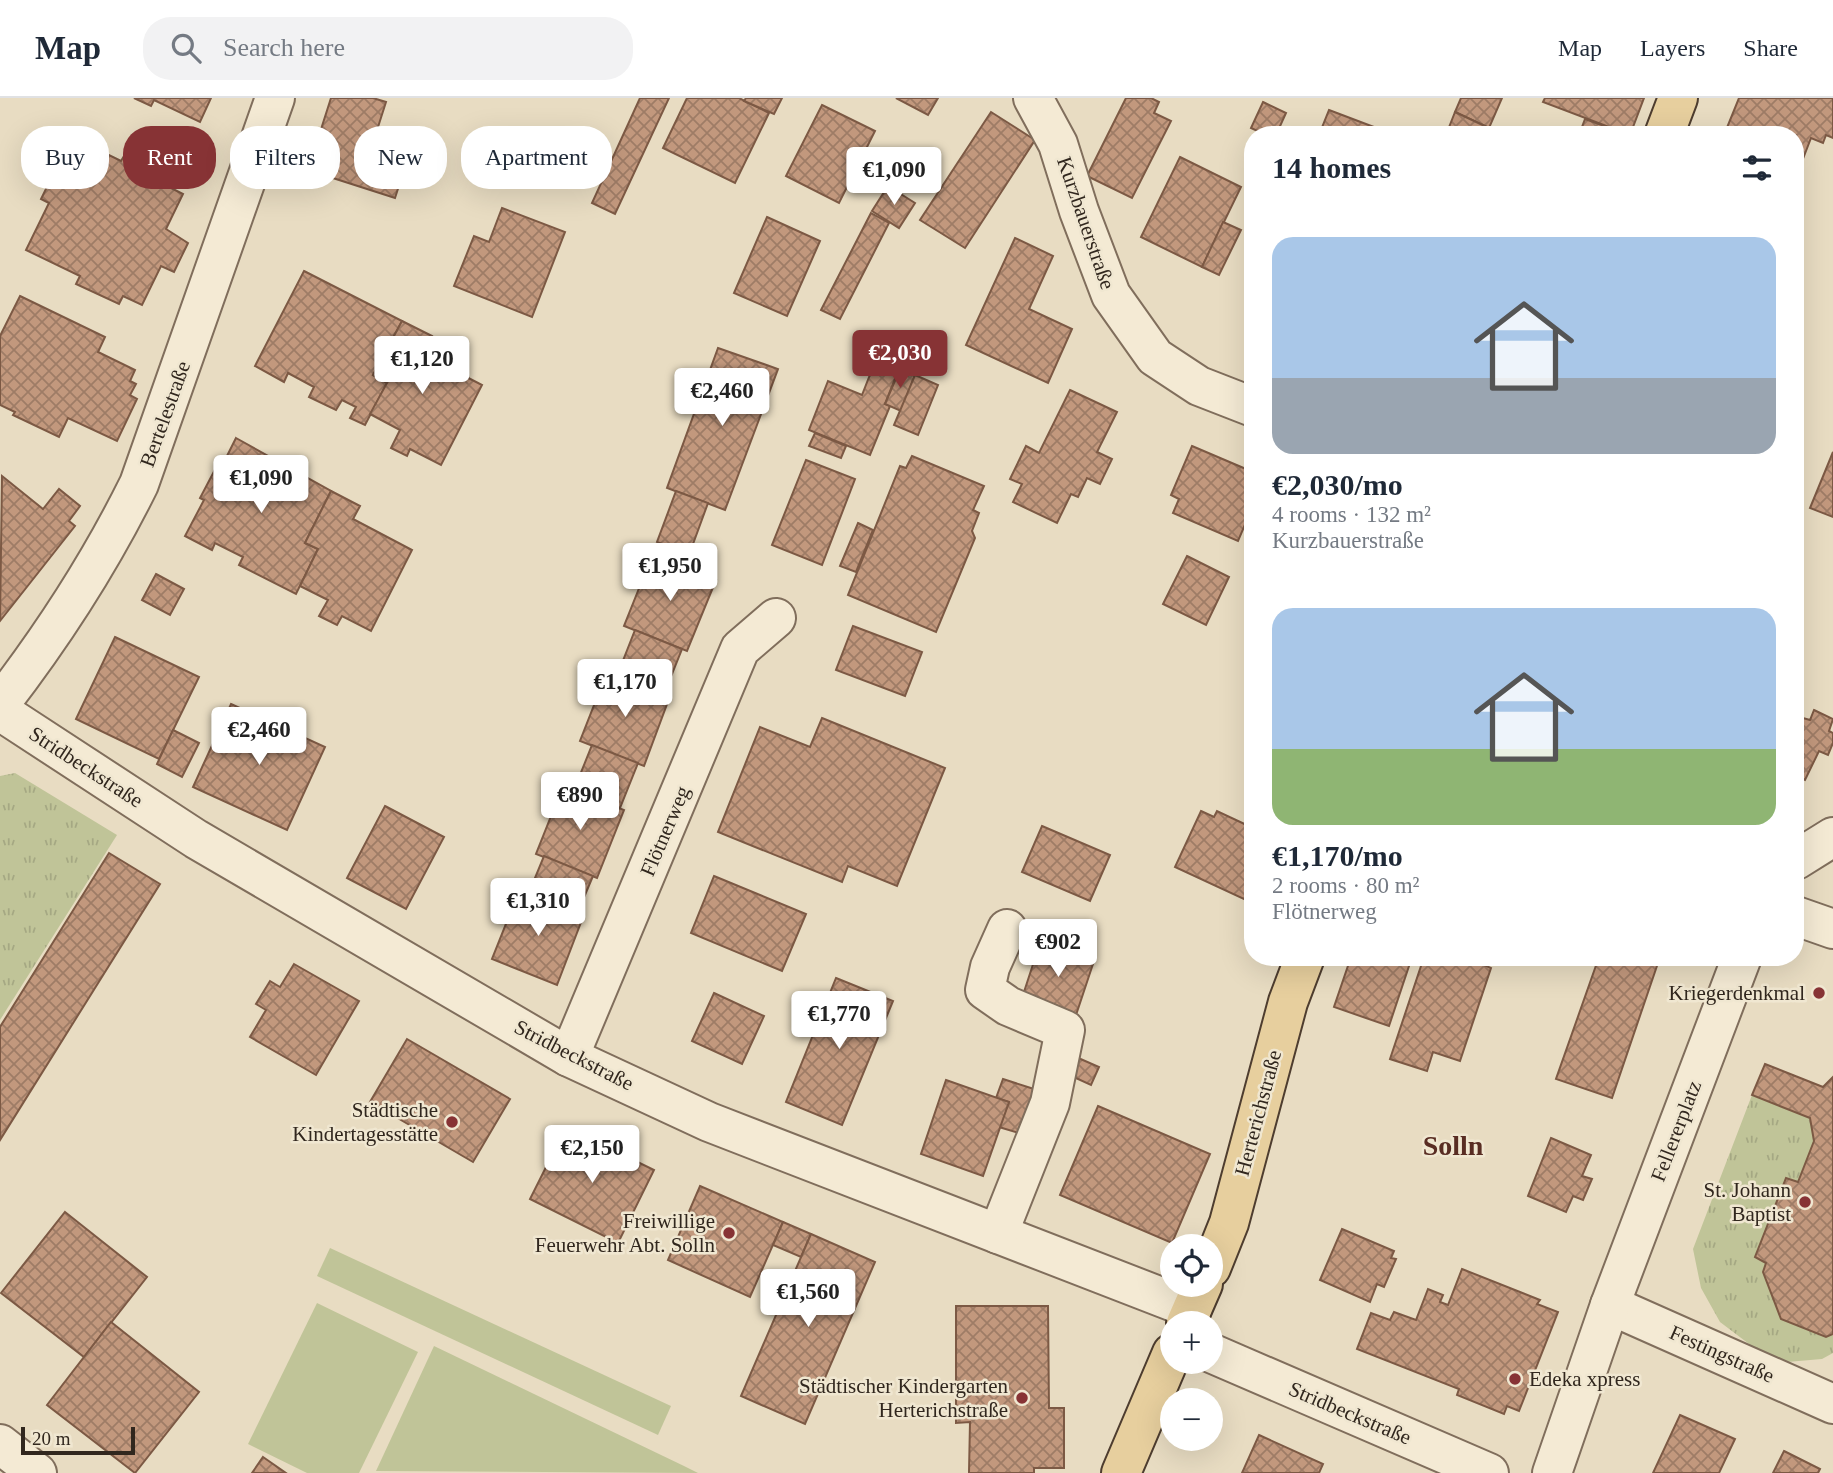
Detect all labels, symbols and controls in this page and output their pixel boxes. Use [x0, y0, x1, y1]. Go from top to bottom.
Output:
search box [143, 17, 633, 80]
icon: search [167, 29, 205, 67]
text: Map [35, 30, 101, 66]
text: Search here [223, 33, 345, 62]
text: Map [1558, 35, 1602, 61]
text: Layers [1640, 35, 1705, 61]
text: Share [1743, 35, 1798, 61]
chip: Buy [21, 126, 109, 189]
chip: Rent [123, 126, 216, 189]
chip: Filters [230, 126, 340, 189]
chip: New [354, 126, 447, 189]
chip: Apartment [461, 126, 612, 189]
pin: €1,090 [837, 148, 951, 207]
icon: filters [1738, 149, 1776, 187]
text: 14 homes [1272, 151, 1391, 184]
street label: Kurzbauerstraße [1052, 153, 1120, 293]
text: €1,090 [862, 157, 926, 182]
icon: home [1461, 283, 1587, 409]
pin: €2,030 [843, 330, 957, 390]
pin: €1,120 [365, 336, 479, 396]
text: €2,030 [868, 340, 932, 365]
text: €1,120 [390, 346, 454, 371]
street label: Bertelestraße [135, 358, 195, 470]
pin: €2,460 [665, 368, 779, 428]
text: €2,460 [690, 378, 754, 403]
pin: €1,090 [204, 456, 318, 515]
text: €1,090 [229, 465, 293, 490]
text: €2,030/mo [1272, 468, 1403, 501]
text: 4 rooms · 132 m² [1272, 502, 1431, 527]
text: Kurzbauerstraße [1272, 528, 1424, 553]
pin: €1,950 [613, 544, 727, 603]
text: €1,950 [638, 553, 702, 578]
icon: home [1461, 654, 1587, 780]
pin: €1,170 [568, 660, 682, 719]
text: €1,170 [593, 669, 657, 694]
pin: €2,460 [202, 708, 316, 767]
text: €2,460 [227, 717, 291, 742]
street label: Stridbeckstraße [25, 721, 147, 813]
pin: €890 [539, 772, 621, 832]
text: €890 [557, 782, 603, 807]
street label: Flötnerweg [635, 782, 695, 880]
text: €1,170/mo [1272, 839, 1403, 872]
text: 2 rooms · 80 m² [1272, 873, 1419, 898]
pin: €1,310 [481, 878, 595, 938]
text: €1,310 [506, 888, 570, 913]
text: Flötnerweg [1272, 899, 1377, 924]
pin: €902 [1017, 920, 1099, 979]
text: €902 [1035, 929, 1081, 954]
place label: Kriegerdenkmal [1669, 981, 1805, 1005]
marker: Kriegerdenkmal [1811, 985, 1827, 1001]
pin: €1,770 [782, 992, 896, 1051]
text: €1,770 [807, 1001, 871, 1026]
street label: Stridbeckstraße [510, 1015, 638, 1095]
street label: Herterichstraße [1230, 1047, 1286, 1179]
street label: Fellererplatz [1646, 1077, 1706, 1185]
place label: Städtische Kindertagesstätte [292, 1098, 438, 1146]
marker: Städtische Kindertagesstätte [444, 1114, 460, 1130]
pin: €2,150 [535, 1126, 649, 1185]
district label: Solln [1423, 1130, 1484, 1161]
text: €2,150 [560, 1135, 624, 1160]
place label: St. Johann Baptist [1703, 1178, 1791, 1226]
marker: St. Johann Baptist [1797, 1194, 1813, 1210]
place label: Freiwillige Feuerwehr Abt. Solln [535, 1209, 715, 1257]
marker: Freiwillige Feuerwehr Abt. Solln [721, 1225, 737, 1241]
map controls [1160, 1234, 1223, 1451]
button: locate [1160, 1234, 1223, 1297]
pin: €1,560 [751, 1270, 865, 1329]
text: €1,560 [776, 1279, 840, 1304]
button: + [1160, 1311, 1223, 1374]
street label: Festingstraße [1666, 1320, 1778, 1388]
place label: Edeka xpress [1529, 1367, 1640, 1391]
marker: Edeka xpress [1507, 1371, 1523, 1387]
place label: Städtischer Kindergarten Herterichstraße [799, 1374, 1008, 1422]
street label: Stridbeckstraße [1285, 1376, 1415, 1450]
button: − [1160, 1388, 1223, 1451]
marker: Städtischer Kindergarten Herterichstraße [1014, 1390, 1030, 1406]
scale bar [21, 1424, 135, 1456]
text: 20 m [32, 1428, 71, 1449]

